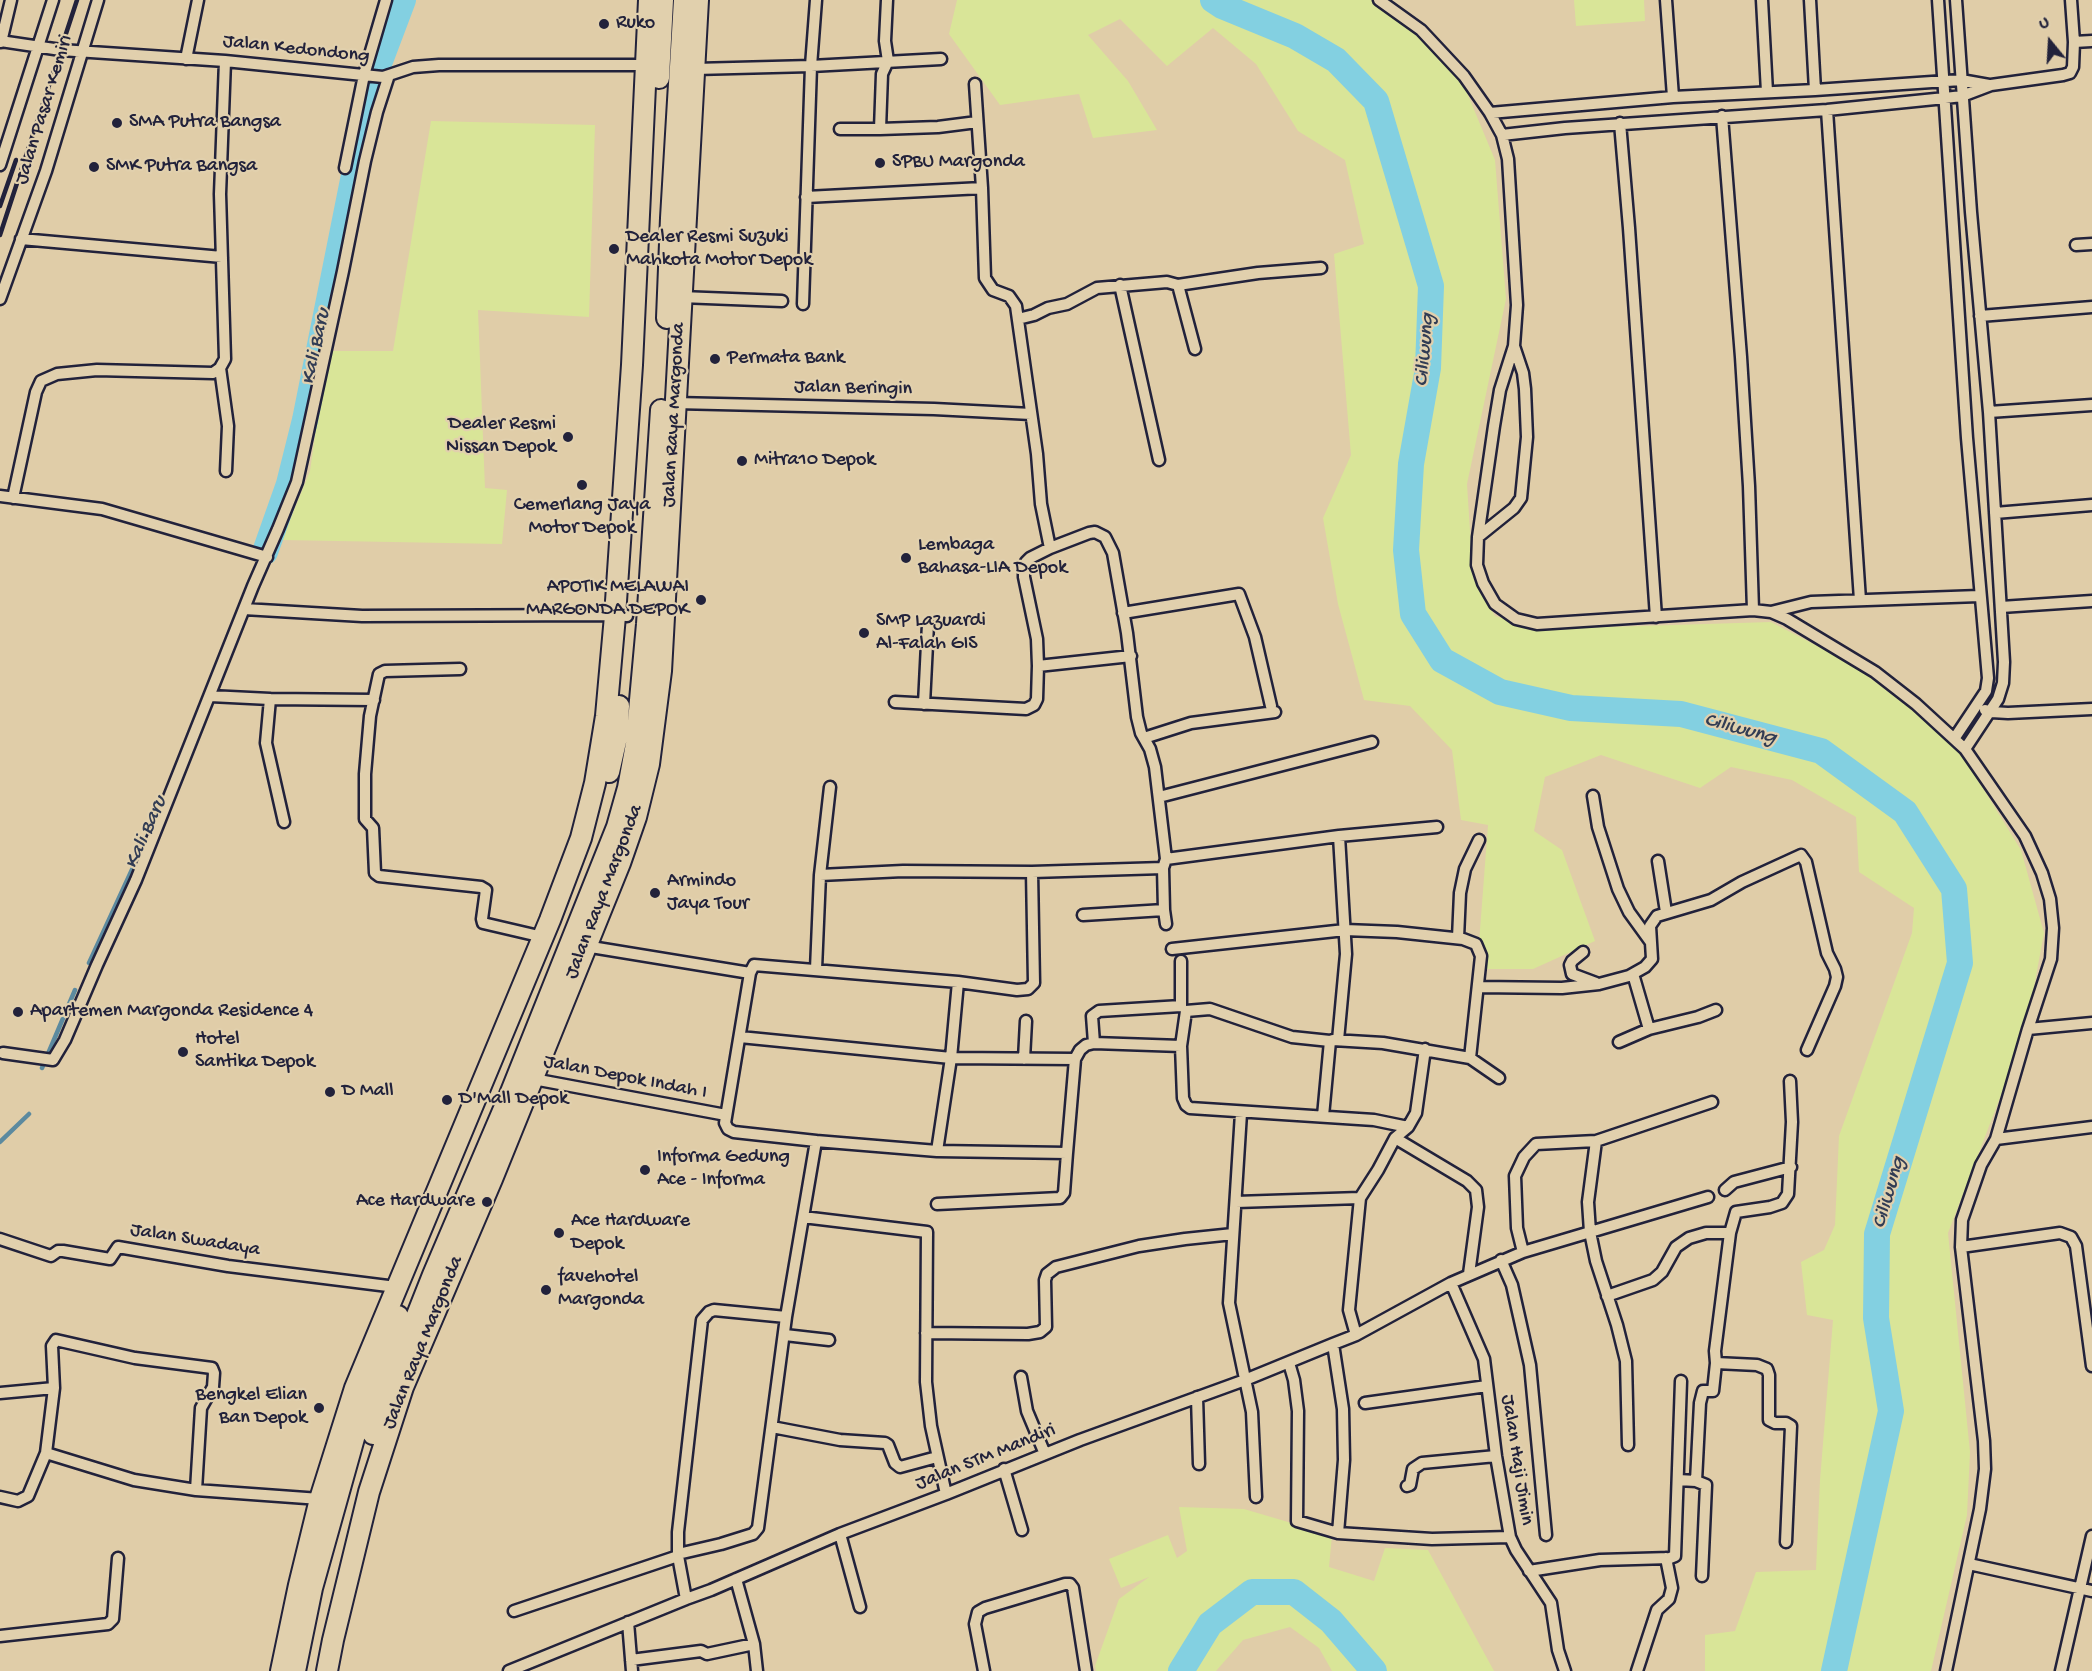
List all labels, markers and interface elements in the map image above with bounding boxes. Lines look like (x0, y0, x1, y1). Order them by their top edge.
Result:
place label: Ruko (616, 12, 655, 36)
north arrow (2020, 12, 2080, 72)
text: U (2037, 14, 2052, 35)
marker: Ruko (597, 17, 611, 31)
street label: Jalan Kedondong (221, 30, 371, 70)
street label: Jalan Pasar Kemiri (11, 32, 79, 188)
place label: SMA Putra Bangsa (129, 111, 281, 135)
marker: SMA Putra Bangsa (110, 116, 124, 130)
place label: SPBU Margonda (892, 151, 1025, 175)
place label: SMK Putra Bangsa (106, 155, 257, 179)
marker: SPBU Margonda (873, 156, 887, 170)
marker: SMK Putra Bangsa (87, 160, 101, 174)
place label: Dealer Resmi Suzuki Mahkota Motor Depok (626, 226, 812, 273)
marker: Dealer Resmi Suzuki Mahkota Motor Depok (607, 242, 621, 256)
water label: Kali Baru (297, 307, 337, 387)
water label: Ciliwung (1410, 312, 1442, 388)
street label: Jalan Raya Margonda (658, 322, 692, 508)
place label: Permata Bank (727, 347, 844, 371)
marker: Permata Bank (708, 352, 722, 366)
street label: Jalan Beringin (794, 376, 912, 402)
place label: Dealer Resmi Nissan Depok (446, 413, 556, 460)
marker: Dealer Resmi Nissan Depok (561, 430, 575, 444)
place label: Mitra10 Depok (754, 449, 875, 473)
marker: Mitra10 Depok (735, 454, 749, 468)
marker: Cemerlang Jaya Motor Depok (575, 478, 589, 492)
place label: Cemerlang Jaya Motor Depok (514, 494, 650, 541)
place label: Lembaga Bahasa-LIA Depok (918, 534, 1067, 581)
marker: Lembaga Bahasa-LIA Depok (899, 551, 913, 565)
place label: APOTIK MELAWAI MARGONDA DEPOK (526, 576, 689, 623)
marker: APOTIK MELAWAI MARGONDA DEPOK (694, 593, 708, 607)
place label: SMP Lazuardi Al-Falah GIS (876, 610, 986, 657)
marker: SMP Lazuardi Al-Falah GIS (857, 626, 871, 640)
water label: Ciliwung (1701, 708, 1779, 752)
water label: Kali Baru (120, 793, 174, 873)
street label: Jalan Raya Margonda (561, 801, 649, 983)
place label: Armindo Jaya Tour (667, 870, 749, 917)
marker: Armindo Jaya Tour (648, 886, 662, 900)
place label: Apartemen Margonda Residence 4 (30, 1000, 313, 1024)
marker: Apartemen Margonda Residence 4 (11, 1005, 25, 1019)
place label: Hotel Santika Depok (195, 1028, 315, 1075)
marker: Hotel Santika Depok (176, 1045, 190, 1059)
street label: Jalan Depok Indah I (541, 1050, 709, 1106)
place label: D Mall (342, 1080, 394, 1104)
marker: D Mall (323, 1085, 337, 1099)
place label: D'Mall Depok (459, 1088, 568, 1112)
marker: D'Mall Depok (440, 1093, 454, 1107)
place label: Informa Gedung Ace - Informa (657, 1146, 790, 1193)
water label: Ciliwung (1868, 1154, 1912, 1232)
marker: Informa Gedung Ace - Informa (638, 1163, 652, 1177)
place label: Ace Hardware (356, 1190, 475, 1214)
marker: Ace Hardware (480, 1195, 494, 1209)
place label: Ace Hardware Depok (571, 1210, 690, 1257)
street label: Jalan Swadaya (128, 1219, 262, 1263)
marker: Ace Hardware Depok (552, 1226, 566, 1240)
street label: Jalan Raya Margonda (378, 1253, 470, 1433)
place label: favehotel Margonda (558, 1266, 644, 1313)
marker: favehotel Margonda (539, 1283, 553, 1297)
place label: Bengkel Elian Ban Depok (195, 1384, 307, 1431)
street label: Jalan Haji Jimin (1494, 1393, 1538, 1527)
marker: Bengkel Elian Ban Depok (312, 1401, 326, 1415)
street label: Jalan STM Mandiri (912, 1419, 1060, 1497)

